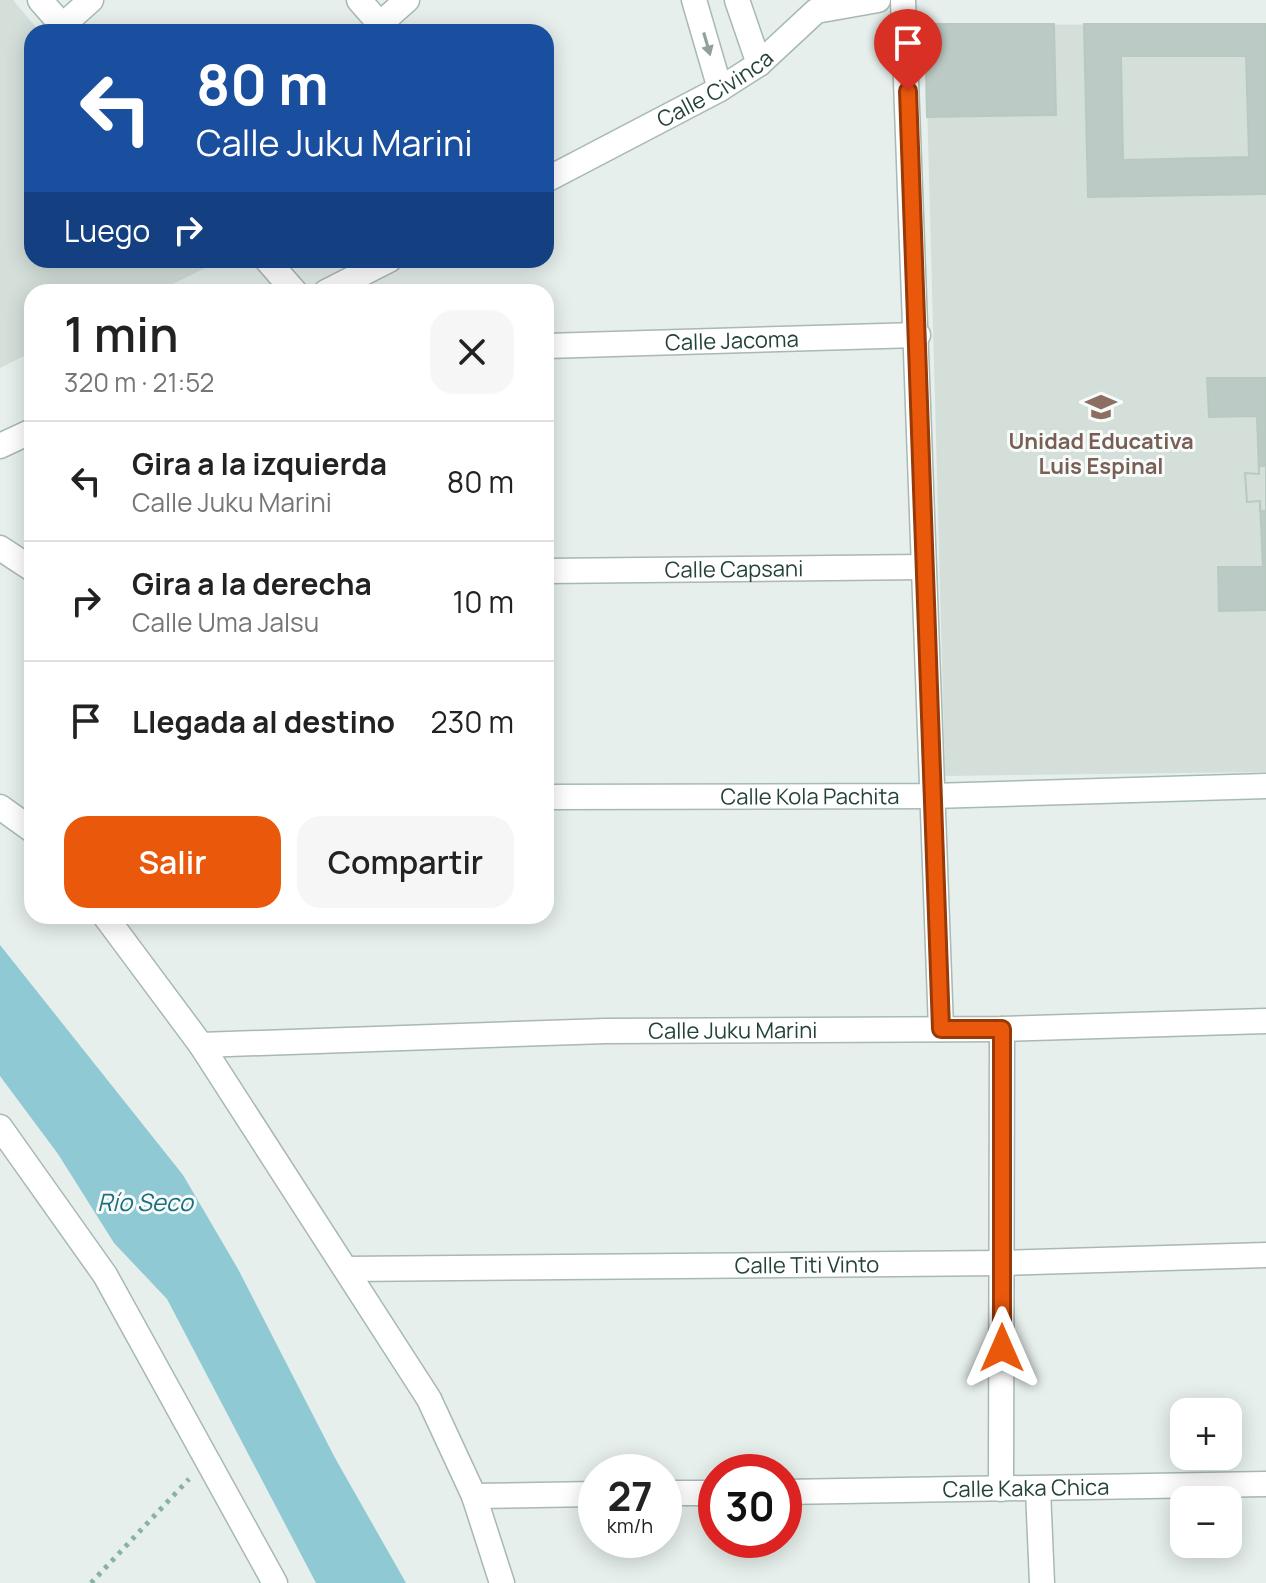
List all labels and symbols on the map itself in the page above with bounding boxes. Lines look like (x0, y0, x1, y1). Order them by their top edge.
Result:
pin (874, 9, 942, 91)
one-way arrow (701, 33, 714, 57)
street label: Calle Civinca (652, 43, 780, 134)
street label: Calle Jacoma (665, 324, 799, 357)
school or university icon: Unidad Educativa Luis Espinal (1084, 390, 1118, 424)
place label: Unidad Educativa Luis Espinal (1008, 426, 1194, 481)
street label: Calle Capsani (665, 553, 803, 585)
street label: Calle Kola Pachita (720, 781, 900, 812)
street label: Calle Juku Marini (648, 1015, 817, 1046)
water label: Río Seco (97, 1185, 195, 1218)
street label: Calle Titi Vinto (735, 1249, 879, 1280)
position arrow (960, 1306, 1044, 1390)
speed limit sign: 30 (698, 1454, 802, 1558)
street label: Calle Kaka Chica (942, 1472, 1110, 1504)

